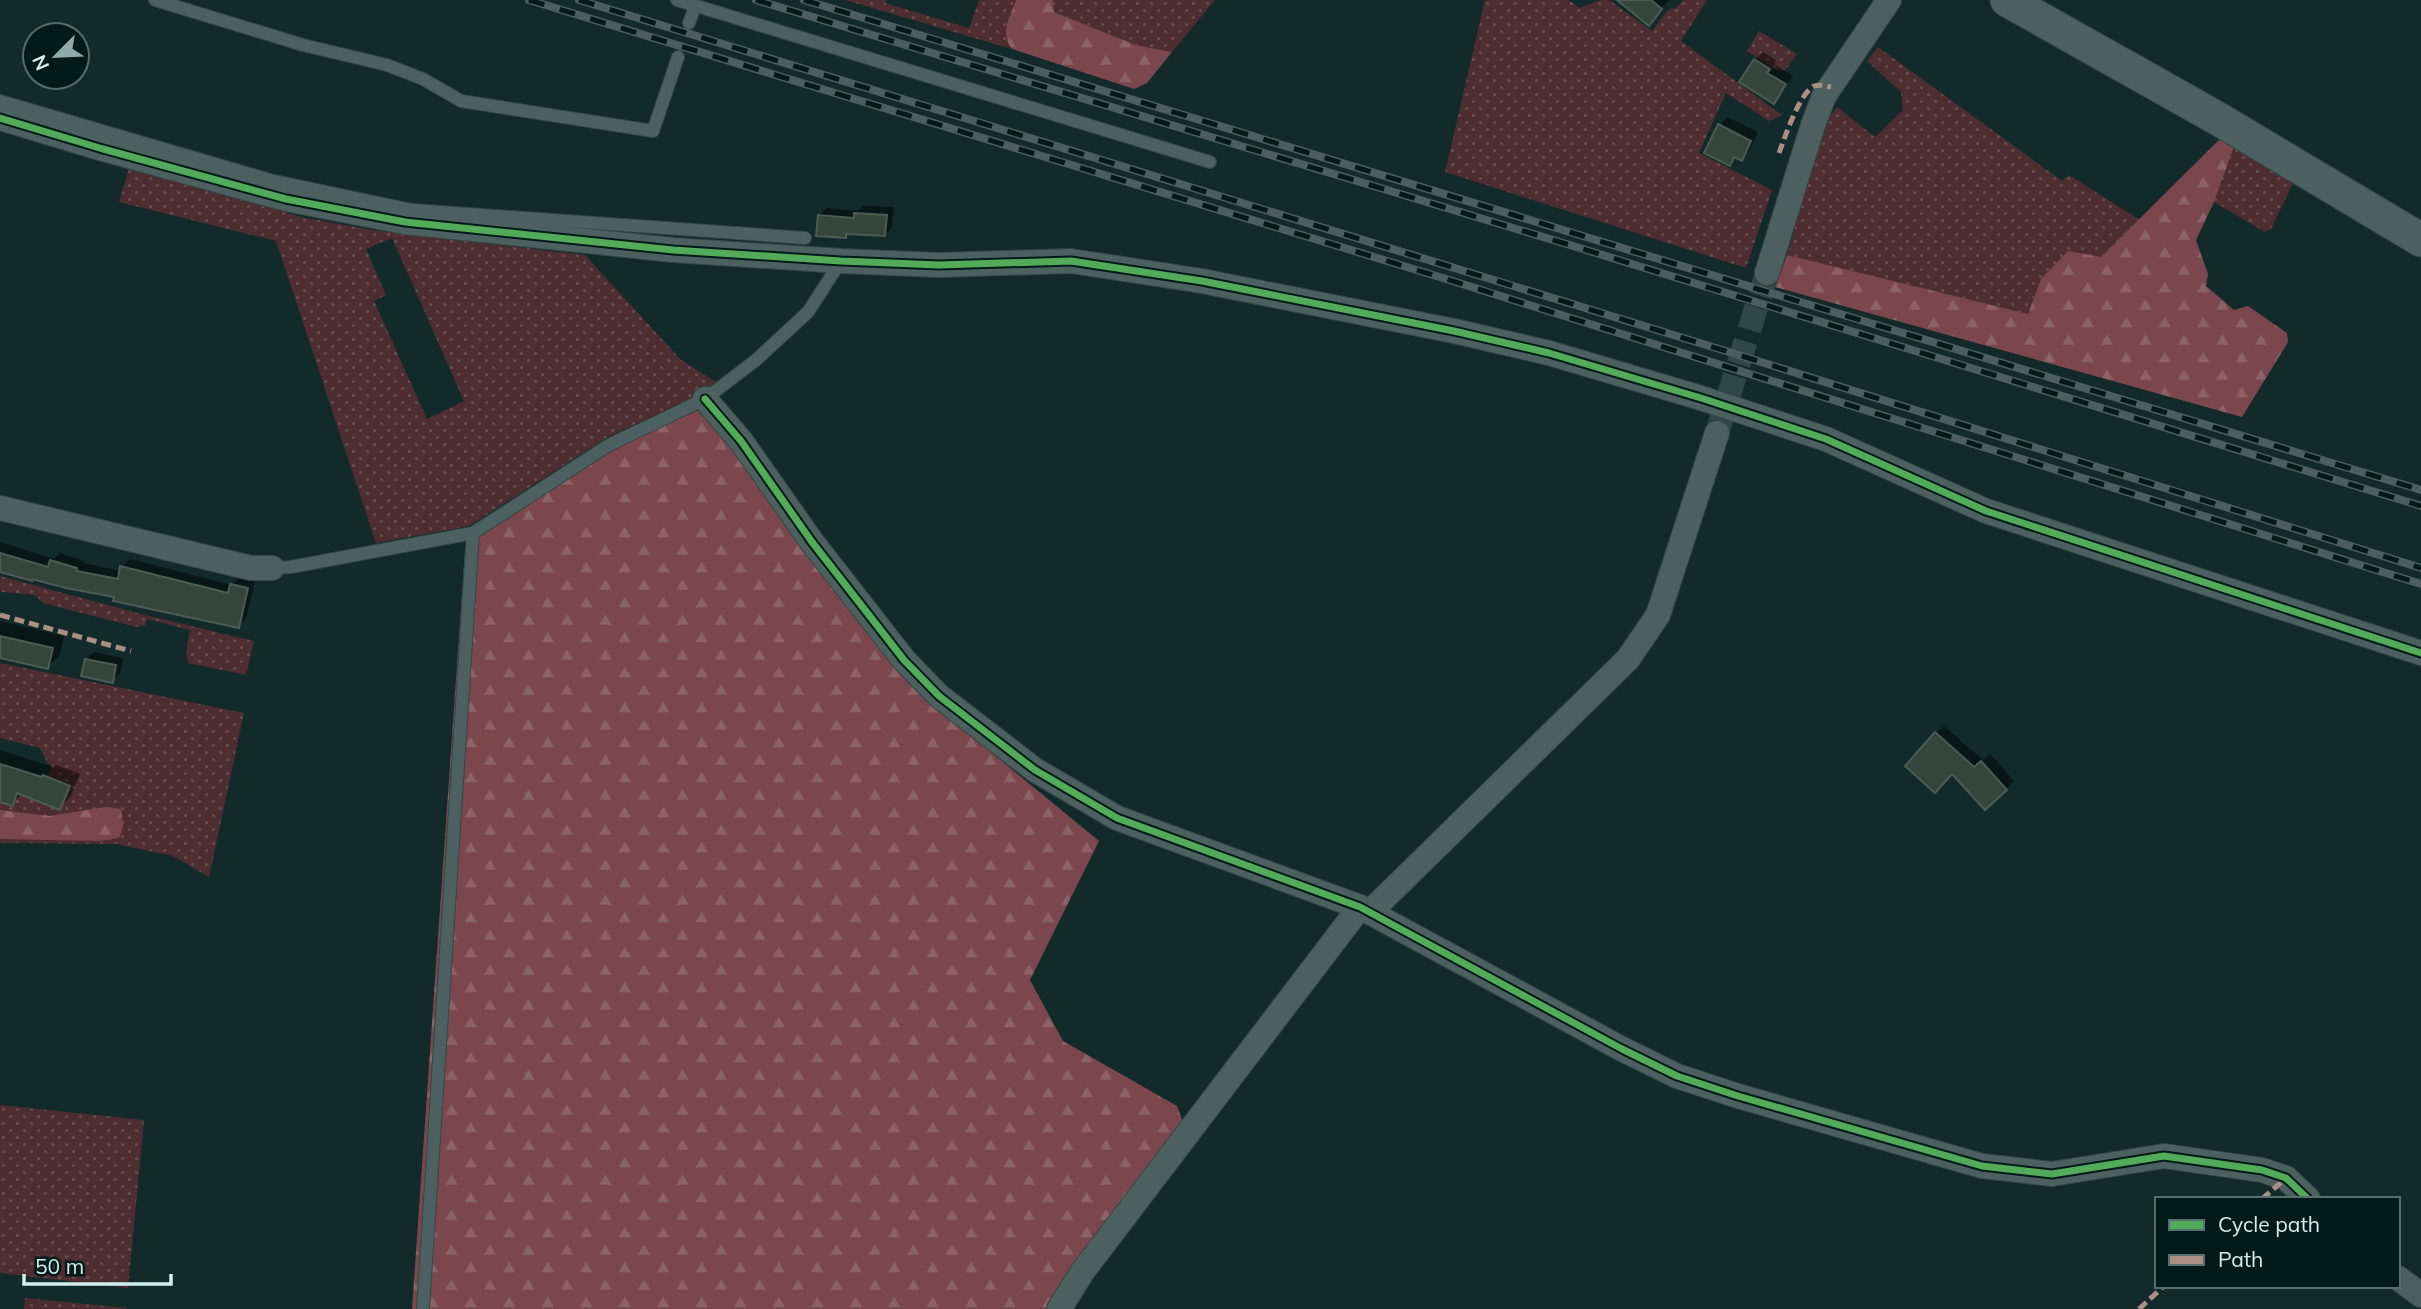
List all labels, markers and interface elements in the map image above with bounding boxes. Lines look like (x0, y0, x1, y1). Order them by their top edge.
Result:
north arrow (21, 21, 91, 91)
text: N (27, 51, 54, 74)
legend (2155, 1197, 2400, 1288)
text: Cycle path (2218, 1211, 2320, 1237)
scale bar (24, 1242, 172, 1286)
text: Path (2218, 1246, 2263, 1272)
text: 50 m (35, 1253, 84, 1279)

